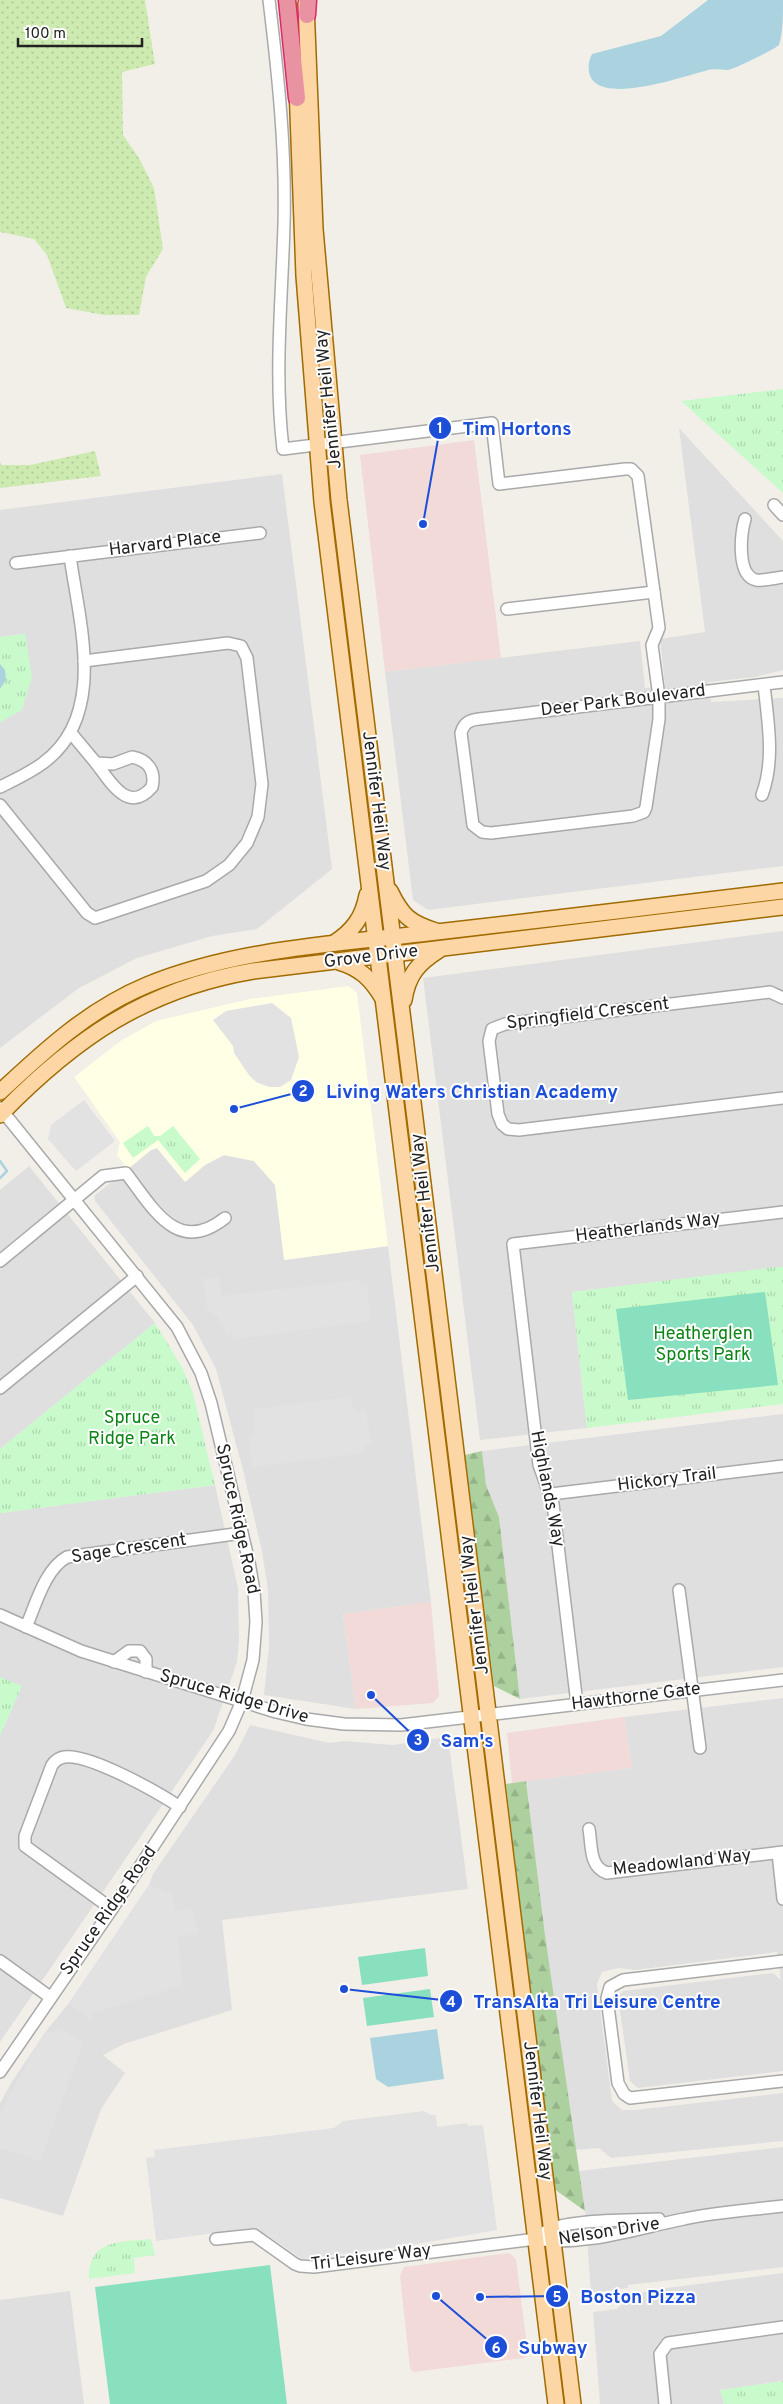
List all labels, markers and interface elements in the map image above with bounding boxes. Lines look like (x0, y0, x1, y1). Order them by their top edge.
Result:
scale bar (18, 15, 141, 47)
text: 100 m (25, 25, 66, 44)
street label: Jennifer Heil Way (310, 328, 348, 470)
callout: Tim Hortons (427, 411, 582, 445)
text: Tim Hortons (462, 418, 572, 442)
text: 1 (437, 420, 443, 439)
street label: Harvard Place (108, 526, 222, 562)
street label: Deer Park Boulevard (539, 679, 707, 723)
street label: Jennifer Heil Way (356, 730, 396, 872)
street label: Grove Drive (323, 940, 419, 974)
street label: Springfield Crescent (505, 993, 671, 1035)
callout: Living Waters Christian Academy (290, 1074, 628, 1108)
text: Living Waters Christian Academy (326, 1081, 618, 1105)
text: 2 (298, 1083, 308, 1102)
street label: Jennifer Heil Way (406, 1132, 446, 1274)
street label: Heatherlands Way (574, 1208, 722, 1248)
park label: Heatherglen Sports Park (653, 1323, 753, 1367)
park label: Spruce Ridge Park (88, 1407, 176, 1451)
street label: Highlands Way (524, 1429, 570, 1549)
street label: Spruce Ridge Road (210, 1442, 264, 1596)
street label: Hickory Trail (616, 1463, 718, 1497)
street label: Sage Crescent (70, 1529, 188, 1569)
street label: Jennifer Heil Way (455, 1534, 495, 1676)
street label: Spruce Ridge Drive (157, 1665, 311, 1729)
street label: Hawthorne Gate (570, 1678, 702, 1716)
callout: Sam's (406, 1723, 504, 1757)
text: Sam's (440, 1730, 494, 1754)
text: 3 (414, 1732, 423, 1751)
street label: Spruce Ridge Road (56, 1842, 162, 1980)
street label: Meadowland Way (612, 1844, 752, 1882)
callout: TransAlta Tri Leisure Centre (438, 1984, 731, 2018)
text: TransAlta Tri Leisure Centre (473, 1991, 721, 2015)
text: 4 (446, 1994, 456, 2013)
street label: Jennifer Heil Way (517, 2040, 557, 2182)
street label: Nelson Drive (557, 2213, 661, 2251)
street label: Tri Leisure Way (309, 2239, 433, 2277)
callout: Boston Pizza (545, 2279, 705, 2313)
text: Boston Pizza (580, 2286, 696, 2310)
text: 5 (552, 2289, 562, 2308)
callout: Subway (483, 2330, 597, 2364)
text: Subway (519, 2337, 588, 2361)
text: 6 (491, 2340, 501, 2359)

